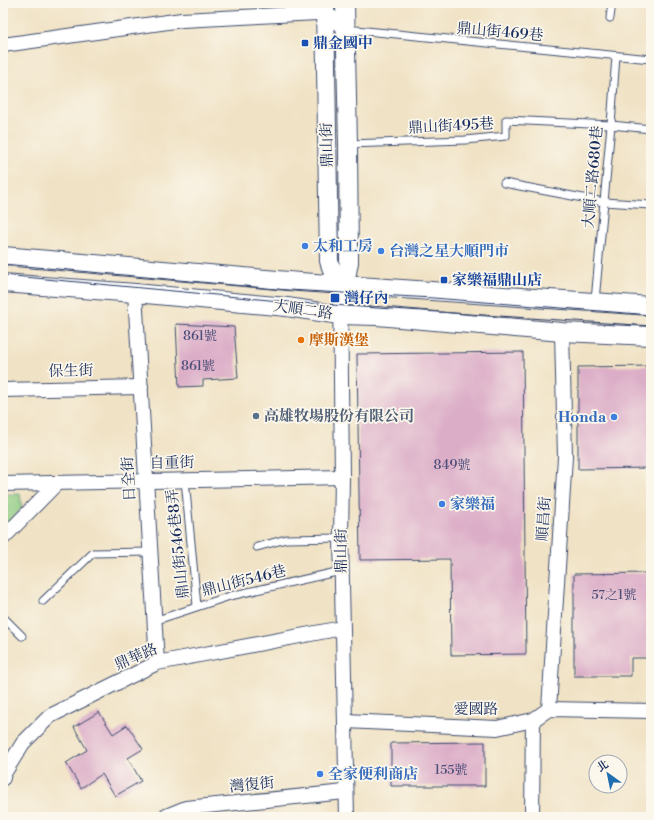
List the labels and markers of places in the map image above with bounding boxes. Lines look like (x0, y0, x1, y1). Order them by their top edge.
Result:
place label: 鼎金國中 (313, 34, 373, 53)
marker: 鼎金國中 (300, 38, 310, 48)
place label: 太和工房 (313, 237, 373, 256)
marker: 太和工房 (300, 241, 310, 251)
place label: 台灣之星大順門市 (389, 242, 509, 261)
marker: 台灣之星大順門市 (376, 246, 386, 256)
place label: 家樂福鼎山店 (452, 271, 542, 290)
marker: 家樂福鼎山店 (439, 275, 449, 285)
place label: 灣仔內 (344, 289, 389, 308)
marker: 灣仔內 (329, 292, 341, 304)
place label: 摩斯漢堡 (309, 331, 369, 350)
marker: 摩斯漢堡 (296, 335, 306, 345)
place label: 高雄牧場股份有限公司 (264, 407, 414, 426)
place label: Honda (558, 408, 607, 427)
marker: 高雄牧場股份有限公司 (251, 411, 261, 421)
marker: Honda (609, 412, 619, 422)
place label: 家樂福 (450, 495, 495, 514)
marker: 家樂福 (437, 499, 447, 509)
place label: 全家便利商店 (328, 765, 418, 784)
marker: 全家便利商店 (315, 769, 325, 779)

